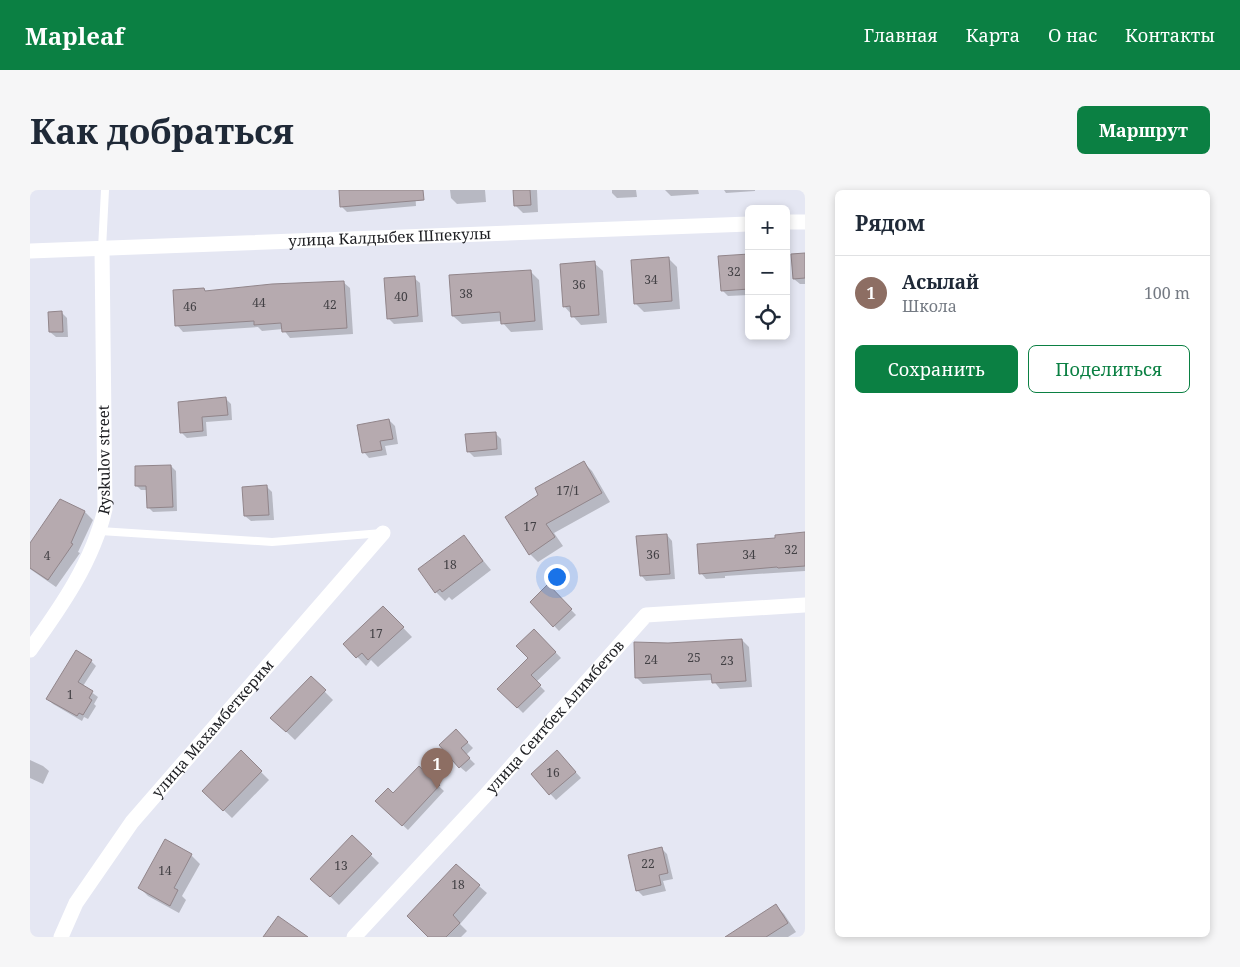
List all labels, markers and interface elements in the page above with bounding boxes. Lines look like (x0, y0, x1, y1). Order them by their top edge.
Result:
text: Mapleaf (25, 19, 124, 52)
text: Главная (864, 23, 938, 47)
text: Карта (966, 23, 1020, 47)
text: О нас (1048, 23, 1097, 47)
text: Контакты (1125, 23, 1215, 47)
button: Маршрут (1077, 106, 1210, 154)
text: Как добраться (30, 107, 294, 154)
map controls (745, 205, 790, 340)
button: + (745, 205, 790, 250)
text: Рядом (855, 209, 925, 237)
street label: улица Калдыбек Шпекулы (288, 223, 491, 250)
button: − (745, 250, 790, 295)
house number: 32 (727, 263, 741, 280)
text: Асылай (902, 269, 979, 295)
house number: 34 (644, 271, 658, 288)
house number: 36 (572, 276, 586, 293)
text: 1 (866, 282, 876, 304)
text: 100 m (1144, 282, 1190, 304)
house number: 38 (459, 285, 473, 302)
house number: 40 (394, 288, 408, 305)
house number: 44 (252, 294, 266, 311)
button: locate (745, 295, 790, 340)
text: Школа (902, 295, 957, 317)
house number: 42 (323, 296, 337, 313)
house number: 46 (183, 298, 197, 315)
button: Сохранить (855, 345, 1018, 393)
button: Поделиться (1028, 345, 1190, 393)
street label: Ryskulov street (93, 405, 115, 516)
house number: 17/1 (556, 482, 580, 499)
house number: 17 (523, 518, 537, 535)
house number: 32 (784, 541, 798, 558)
house number: 36 (646, 546, 660, 563)
house number: 34 (742, 546, 756, 563)
house number: 4 (44, 547, 51, 564)
house number: 18 (443, 556, 457, 573)
your location (544, 564, 570, 590)
house number: 17 (369, 625, 383, 642)
street label: улица Сеитбек Алимбетов (481, 635, 628, 798)
house number: 25 (687, 649, 701, 666)
house number: 24 (644, 651, 658, 668)
house number: 23 (720, 652, 734, 669)
street label: улица Махамбеткерим (147, 655, 278, 801)
house number: 1 (67, 686, 73, 703)
pin: 1 (421, 748, 453, 789)
house number: 16 (546, 764, 560, 781)
house number: 22 (641, 855, 655, 872)
house number: 13 (334, 857, 348, 874)
house number: 14 (158, 862, 172, 879)
house number: 18 (451, 876, 465, 893)

